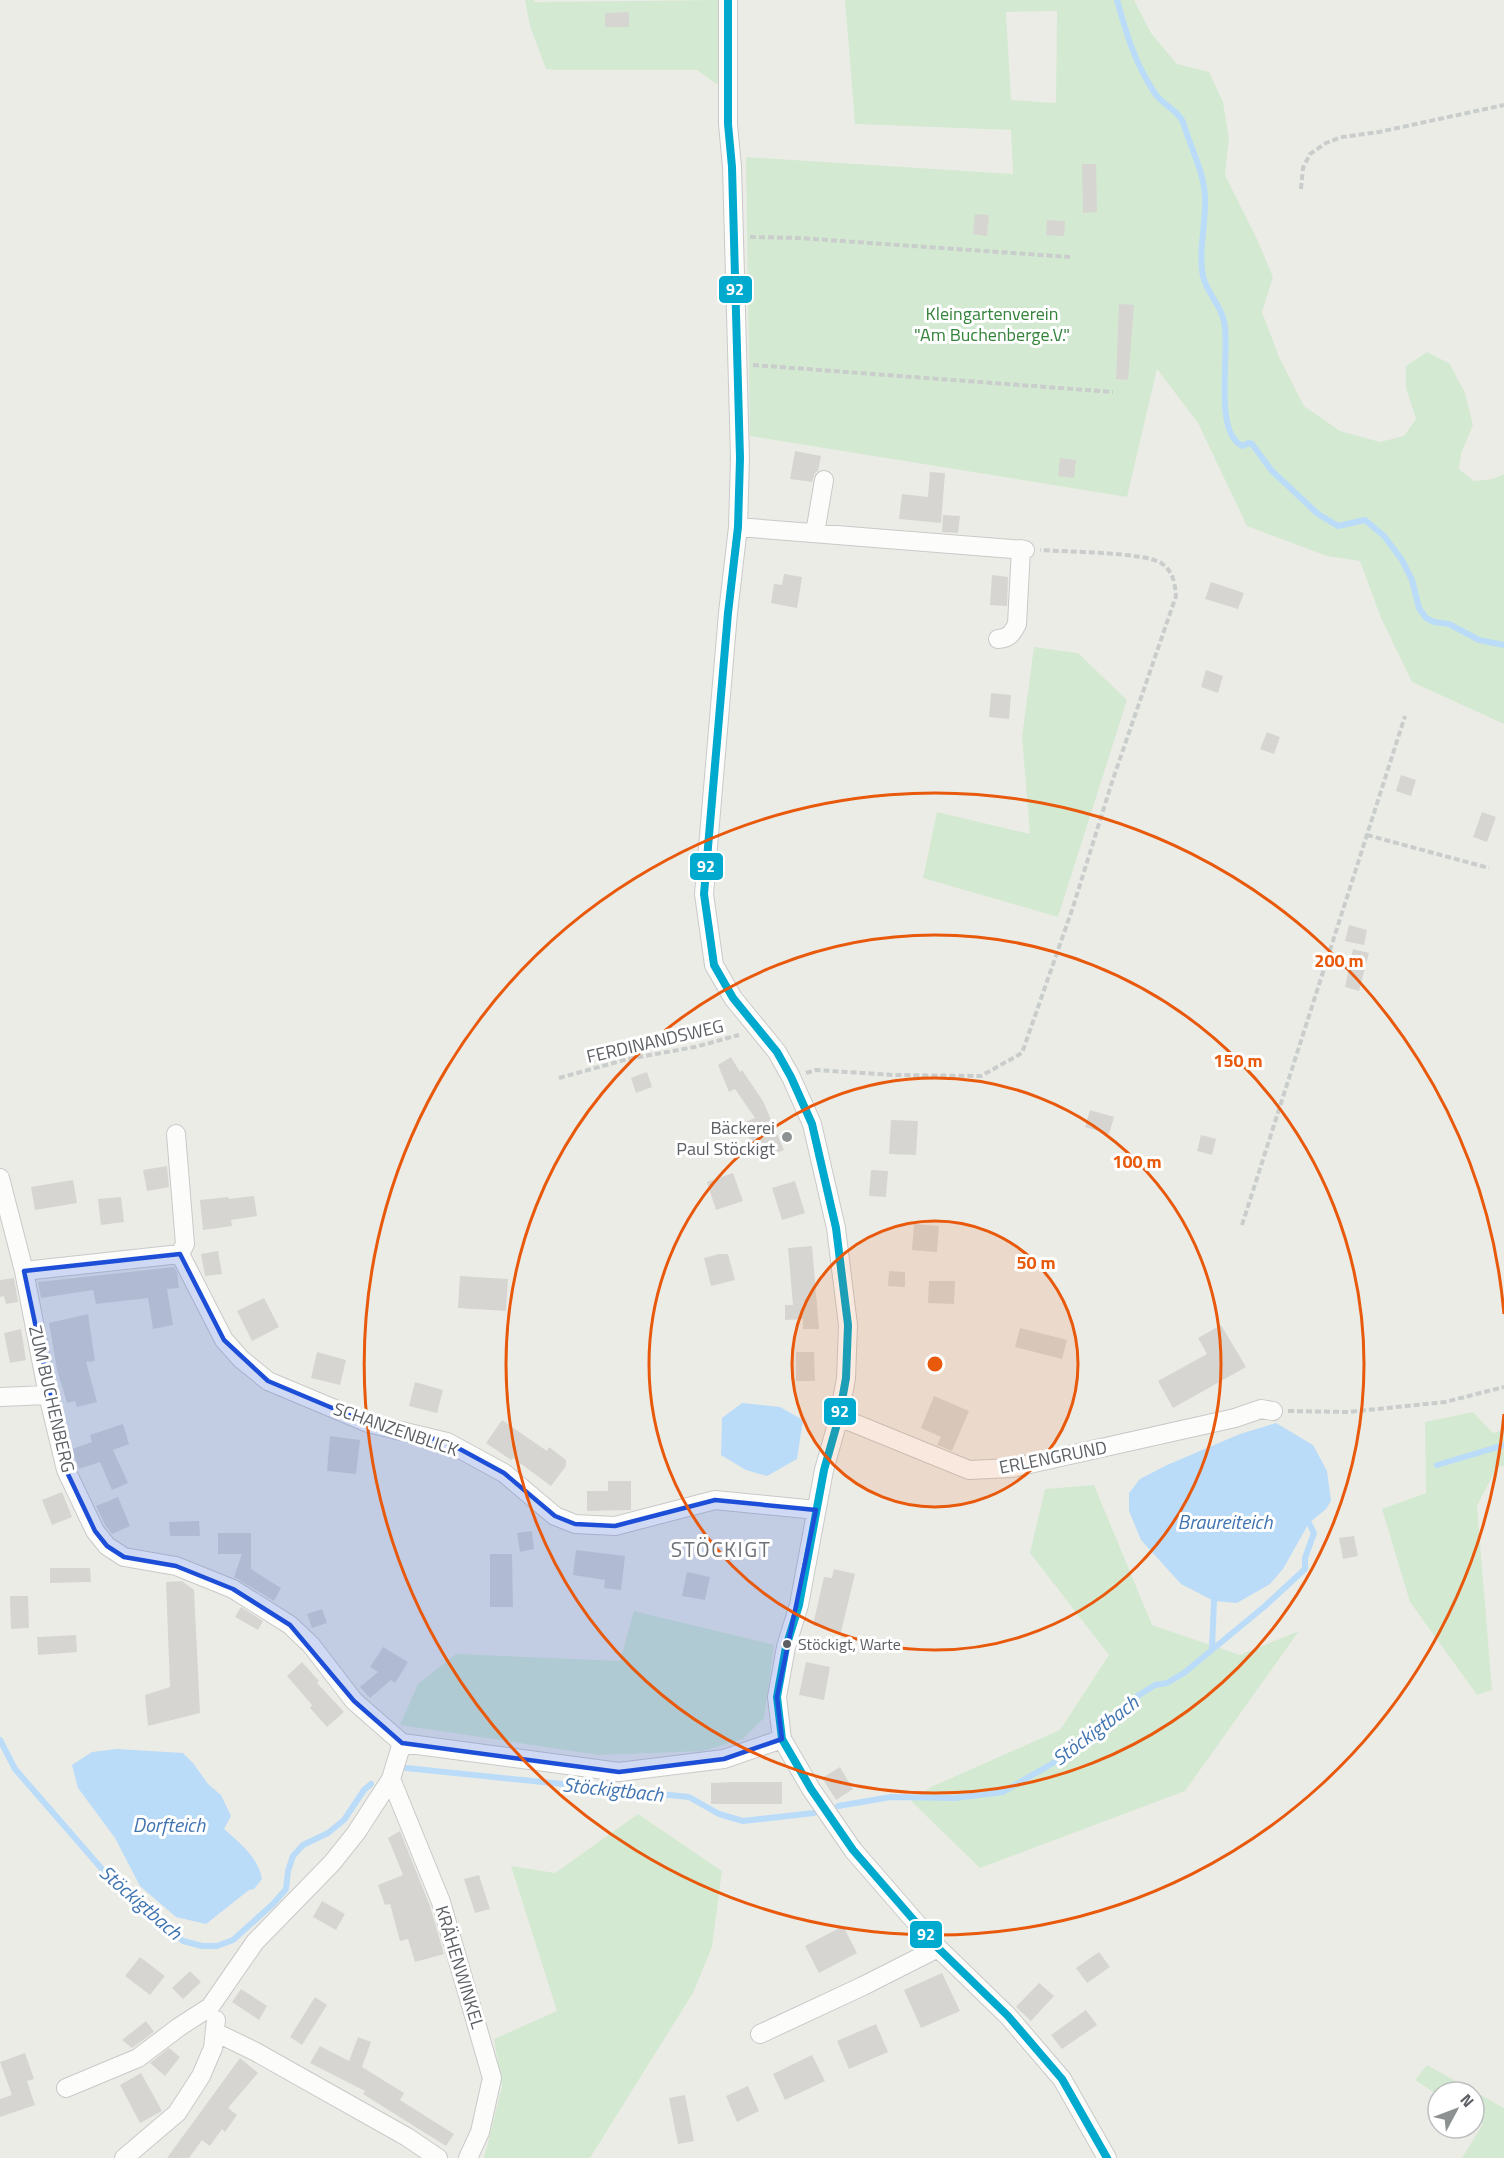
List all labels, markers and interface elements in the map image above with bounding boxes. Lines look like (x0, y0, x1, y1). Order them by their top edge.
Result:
line badge: 92 (718, 275, 753, 304)
text: 92 (726, 277, 744, 301)
park label: Kleingartenverein "Am Buchenberge.V." (914, 300, 1070, 348)
line badge: 92 (689, 852, 724, 881)
text: 92 (697, 854, 715, 878)
text: 200 m (1314, 947, 1364, 974)
street label: FERDINANDSWEG (584, 1012, 726, 1070)
text: 150 m (1213, 1047, 1263, 1074)
place label: Bäckerei Paul Stöckigt (676, 1114, 776, 1162)
marker: Bäckerei Paul Stöckigt (780, 1130, 794, 1144)
text: 100 m (1112, 1148, 1162, 1175)
text: 50 m (1016, 1249, 1056, 1276)
street label: ZUM BUCHENBERG (22, 1323, 82, 1475)
centre of rings (925, 1354, 945, 1374)
street label: SCHANZENBLICK (330, 1395, 462, 1463)
line badge: 92 (823, 1397, 857, 1426)
text: 92 (831, 1399, 849, 1423)
street label: ERLENGRUND (997, 1433, 1109, 1481)
water label: Braureiteich (1178, 1506, 1273, 1537)
district label: STÖCKIGT (671, 1533, 771, 1565)
place label: Stöckigt, Warte (798, 1632, 901, 1656)
marker: Stöckigt, Warte (781, 1638, 793, 1650)
water label: Stöckigtbach (1045, 1687, 1145, 1773)
water label: Stöckigtbach (561, 1768, 666, 1810)
water label: Dorfteich (133, 1809, 206, 1840)
water label: Stöckigtbach (93, 1857, 190, 1948)
street label: KRÄHENWINKEL (428, 1902, 492, 2032)
line badge: 92 (909, 1920, 943, 1949)
text: 92 (917, 1922, 935, 1946)
north arrow (1426, 2080, 1486, 2140)
text: N (1455, 2088, 1480, 2112)

